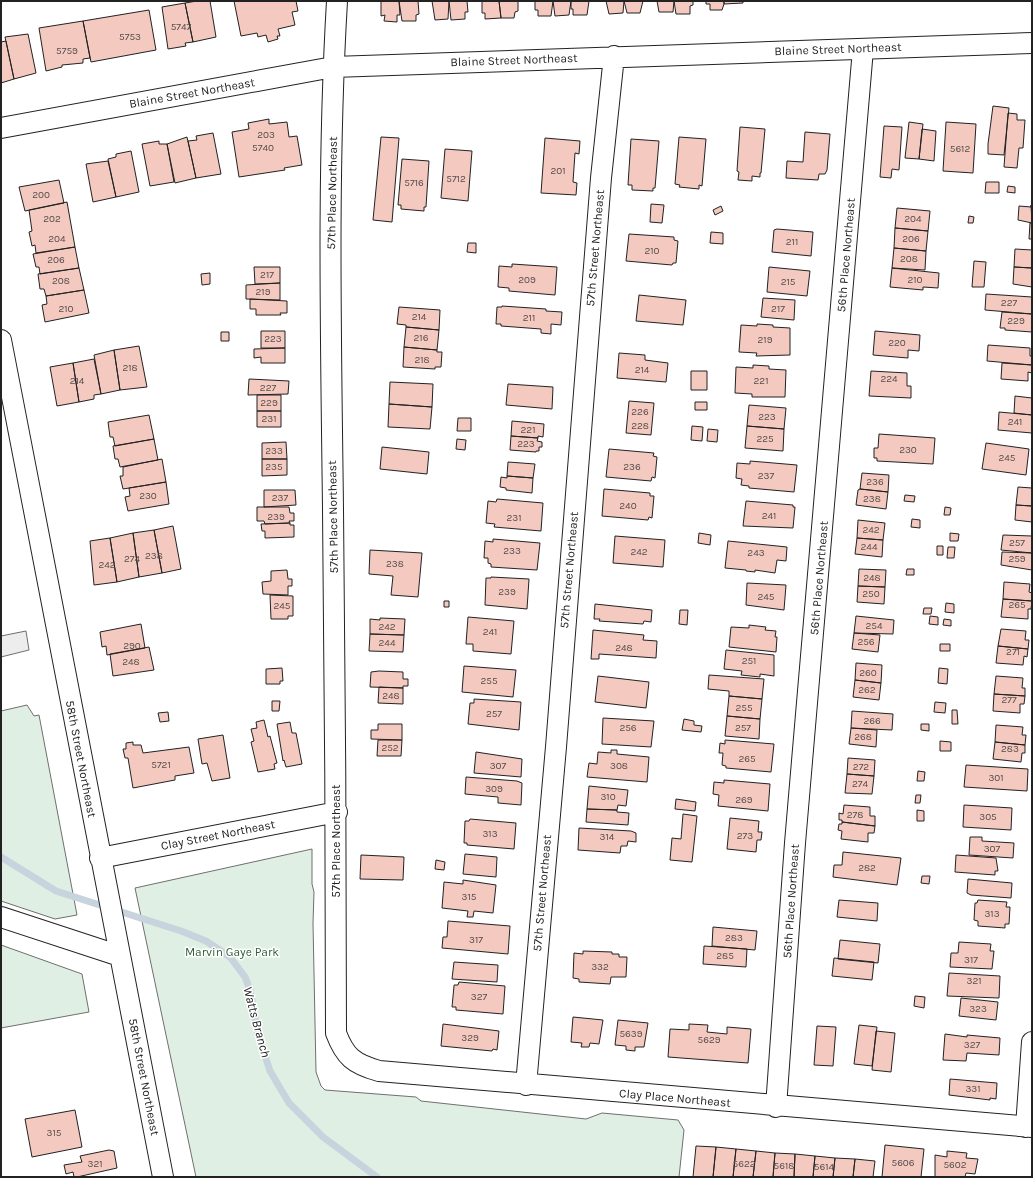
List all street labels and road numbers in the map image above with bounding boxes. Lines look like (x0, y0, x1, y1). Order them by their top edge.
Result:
street label: Blaine Street Northeast (774, 40, 902, 58)
street label: Blaine Street Northeast (450, 51, 578, 69)
street label: Blaine Street Northeast (128, 75, 256, 111)
street label: 57th Place Northeast (324, 136, 340, 250)
street label: 57th Street Northeast (583, 189, 607, 307)
street label: 56th Place Northeast (834, 197, 858, 313)
street label: 57th Place Northeast (325, 460, 341, 574)
street label: 57th Street Northeast (557, 511, 581, 629)
street label: 56th Place Northeast (807, 520, 831, 636)
street label: 58th Street Northeast (63, 699, 99, 819)
street label: 57th Place Northeast (329, 784, 343, 898)
street label: Clay Street Northeast (160, 817, 277, 853)
street label: 57th Street Northeast (530, 834, 554, 952)
street label: 56th Place Northeast (780, 843, 802, 959)
street label: 58th Street Northeast (126, 1017, 162, 1137)
street label: Clay Place Northeast (619, 1086, 732, 1110)

